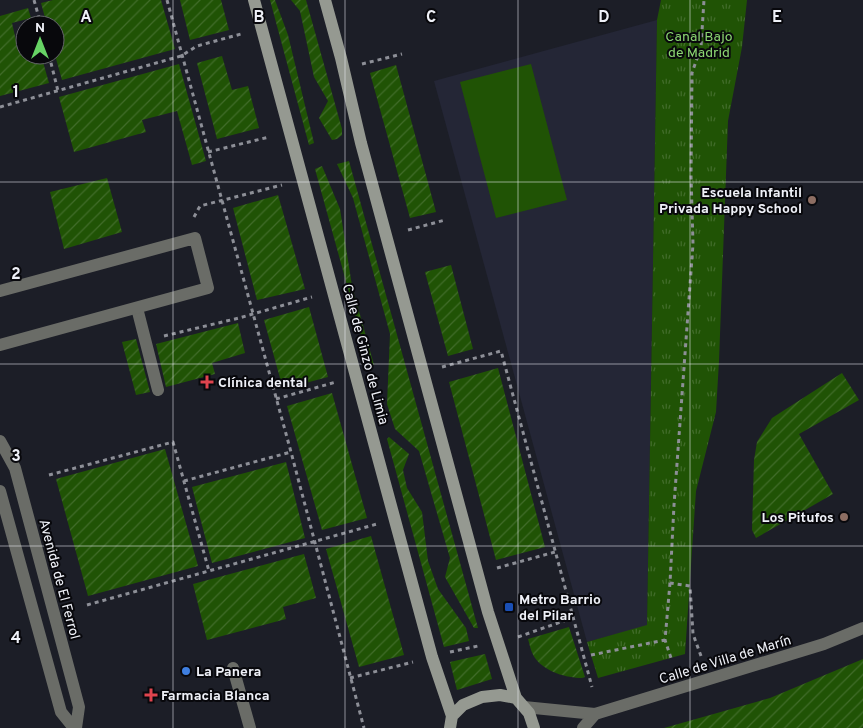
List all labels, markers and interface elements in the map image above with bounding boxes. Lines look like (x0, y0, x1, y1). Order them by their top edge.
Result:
text: A (80, 8, 92, 28)
text: B (253, 8, 265, 28)
text: C (426, 8, 436, 28)
text: D (598, 8, 610, 28)
text: E (772, 8, 782, 28)
north arrow (15, 15, 65, 65)
text: N (35, 20, 45, 37)
park label: Canal Bajo de Madrid (665, 29, 733, 62)
text: 1 (13, 83, 19, 103)
place label: Escuela Infantil Privada Happy School (659, 185, 802, 218)
marker: Escuela Infantil Privada Happy School (806, 194, 818, 206)
text: 2 (11, 265, 21, 285)
street label: Calle de Ginzo de Limia (338, 282, 392, 427)
marker: Clínica dental (200, 375, 214, 389)
place label: Clínica dental (218, 375, 307, 392)
text: 3 (11, 447, 21, 467)
place label: Los Pitufos (762, 510, 834, 527)
marker: Los Pitufos (838, 511, 850, 523)
street label: Avenida de El Ferrol (34, 517, 83, 641)
place label: Metro Barrio del Pilar (519, 592, 601, 625)
marker: Metro Barrio del Pilar (503, 601, 515, 613)
text: 4 (11, 629, 21, 649)
street label: Calle de Villa de Marín (657, 632, 794, 689)
place label: La Panera (196, 664, 261, 681)
marker: La Panera (180, 665, 192, 677)
place label: Farmacia Blanca (161, 688, 270, 705)
marker: Farmacia Blanca (145, 689, 157, 701)

